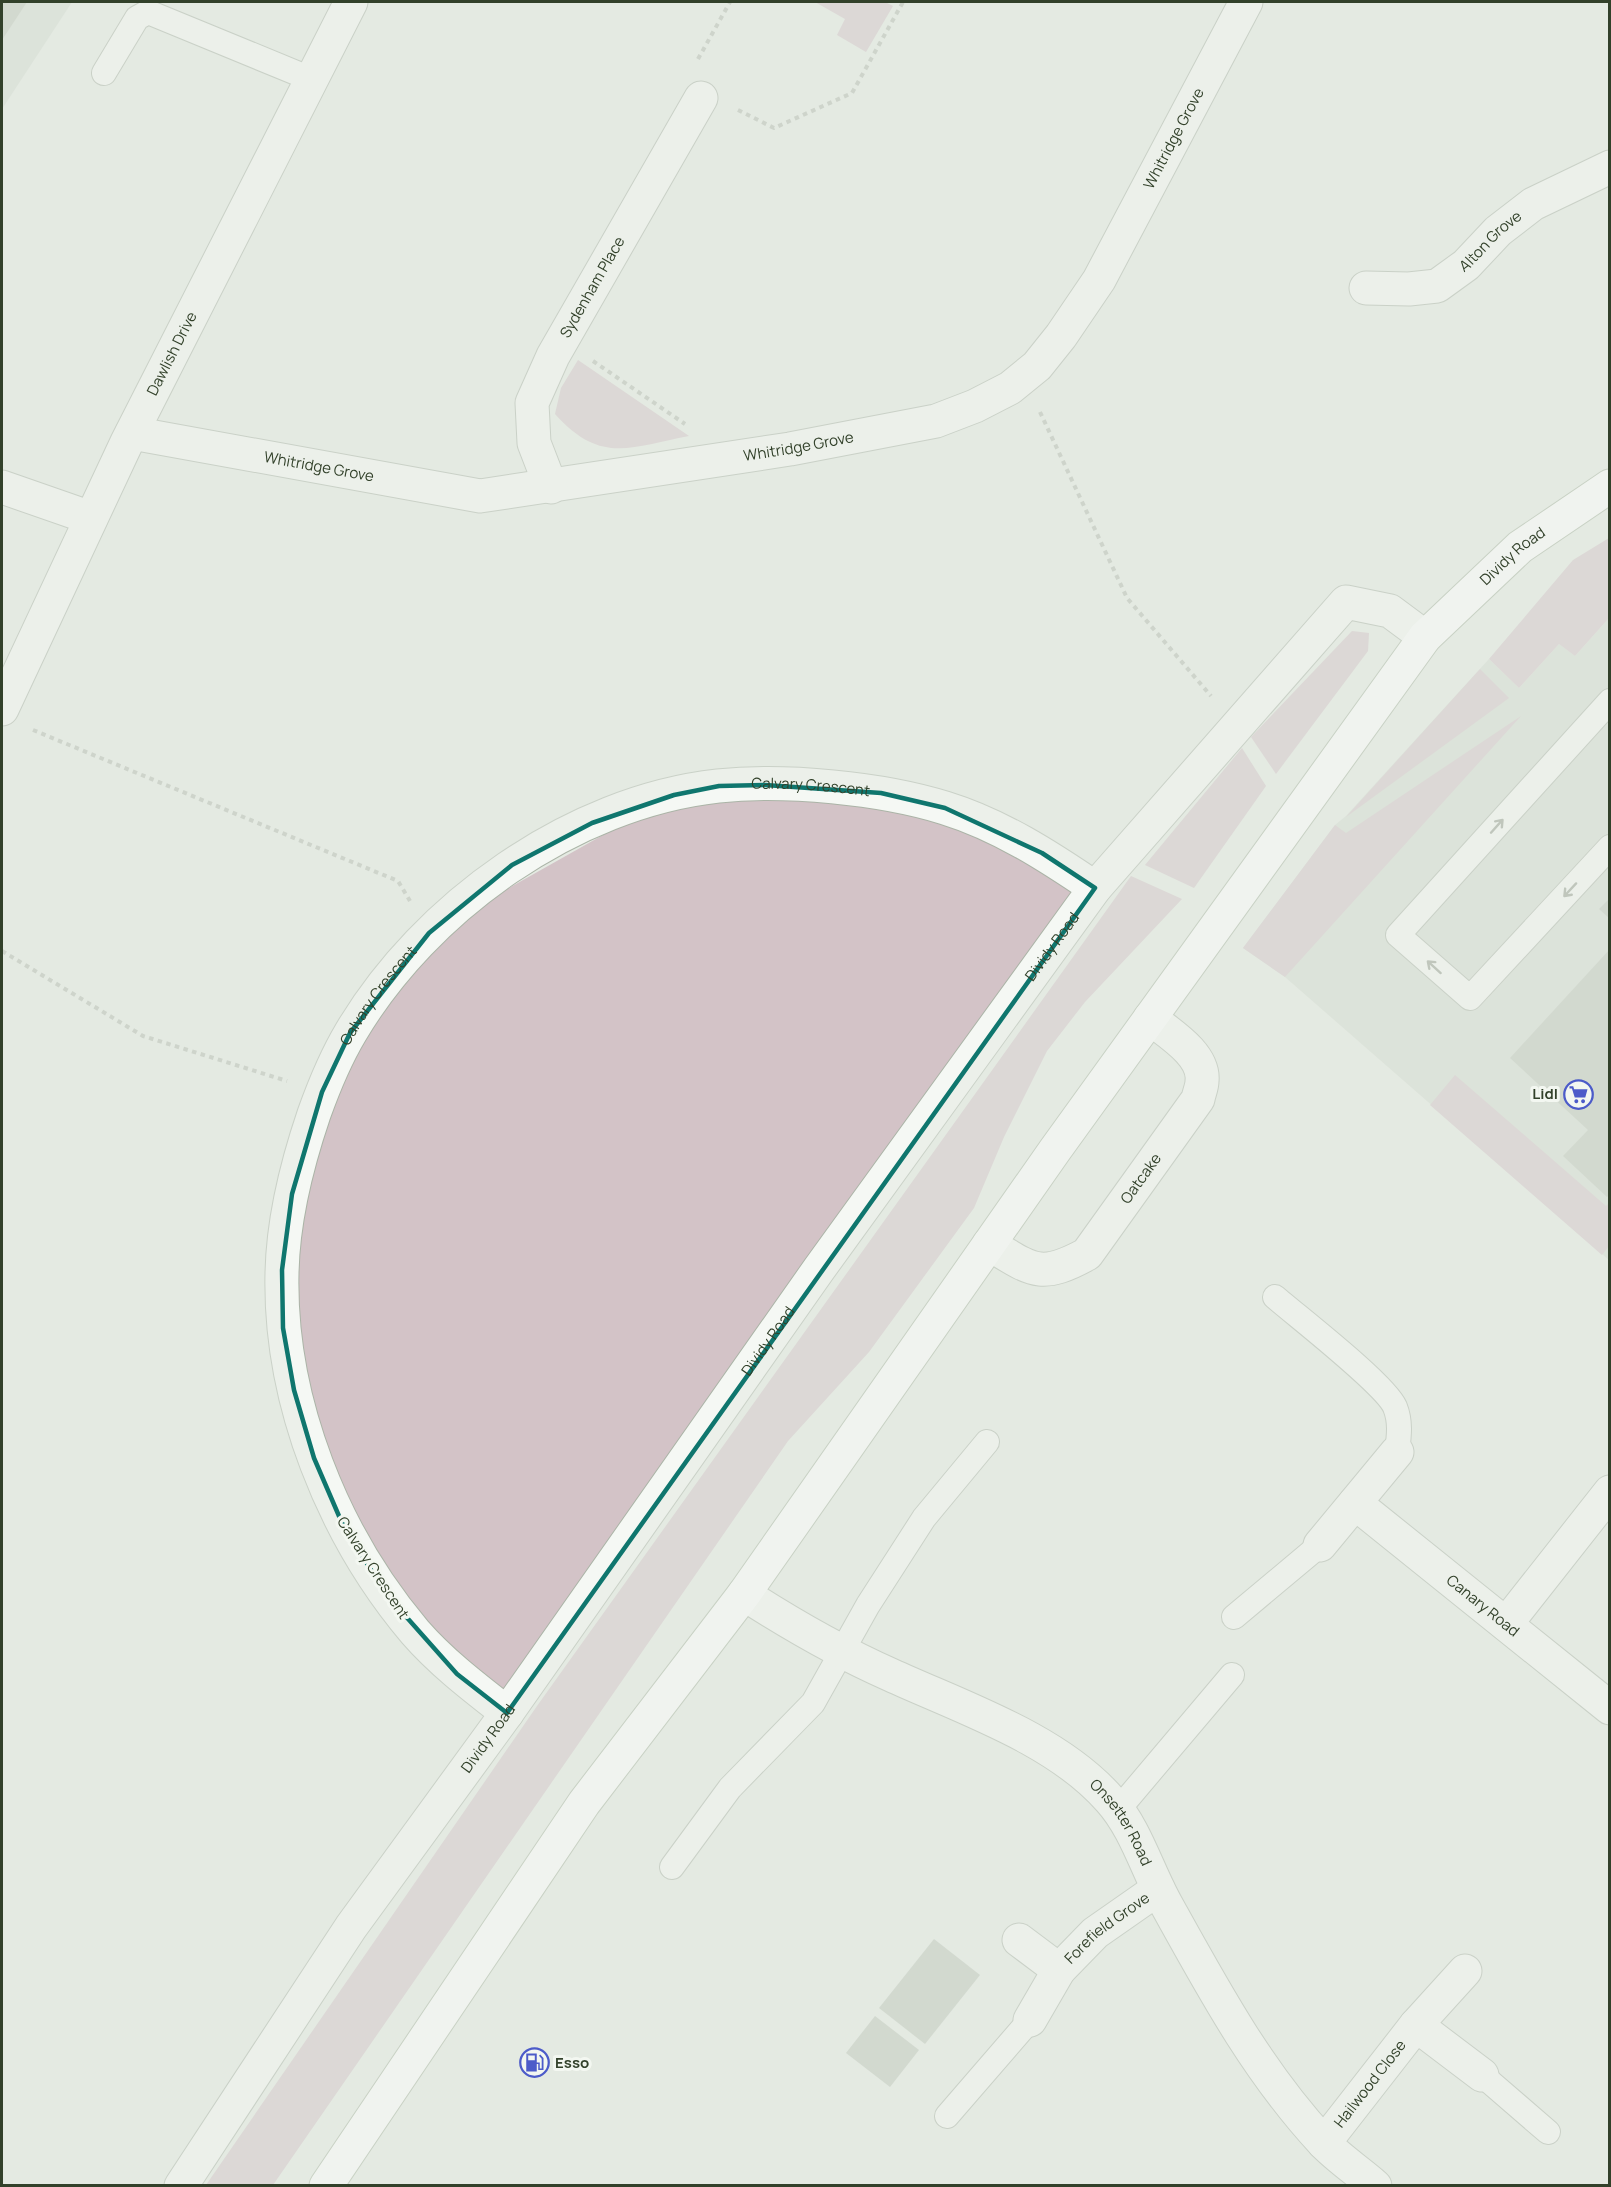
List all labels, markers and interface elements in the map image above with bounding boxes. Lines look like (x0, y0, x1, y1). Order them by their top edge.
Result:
street label: Whitridge Grove (1138, 84, 1209, 192)
street label: Alton Grove (1455, 205, 1526, 277)
street label: Sydenham Place (555, 232, 630, 342)
street label: Dawlish Drive (141, 308, 202, 399)
street label: Whitridge Grove (742, 426, 856, 466)
street label: Whitridge Grove (262, 446, 376, 487)
street label: Dividy Road (1475, 522, 1549, 590)
street label: Calvary Crescent (751, 773, 871, 801)
one-way arrow (1490, 819, 1504, 834)
one-way arrow (1563, 882, 1577, 897)
street label: Dividy Road (1020, 908, 1084, 985)
street label: Calvary Crescent (335, 941, 421, 1049)
one-way arrow (1427, 960, 1442, 974)
supermarket icon: Lidl (1563, 1078, 1595, 1110)
place label: Lidl (1532, 1083, 1558, 1104)
street label: Oatcake (1115, 1149, 1166, 1208)
street label: Dividy Road (736, 1302, 799, 1380)
street label: Calvary Crescent (332, 1512, 414, 1623)
street label: Canary Road (1442, 1570, 1524, 1641)
street label: Dividy Road (456, 1700, 520, 1777)
street label: Onsetter Road (1085, 1774, 1157, 1869)
street label: Forefield Grove (1060, 1887, 1154, 1968)
street label: Hailwood Close (1329, 2035, 1411, 2132)
fuel station icon: Esso (518, 2047, 550, 2079)
place label: Esso (555, 2052, 589, 2073)

